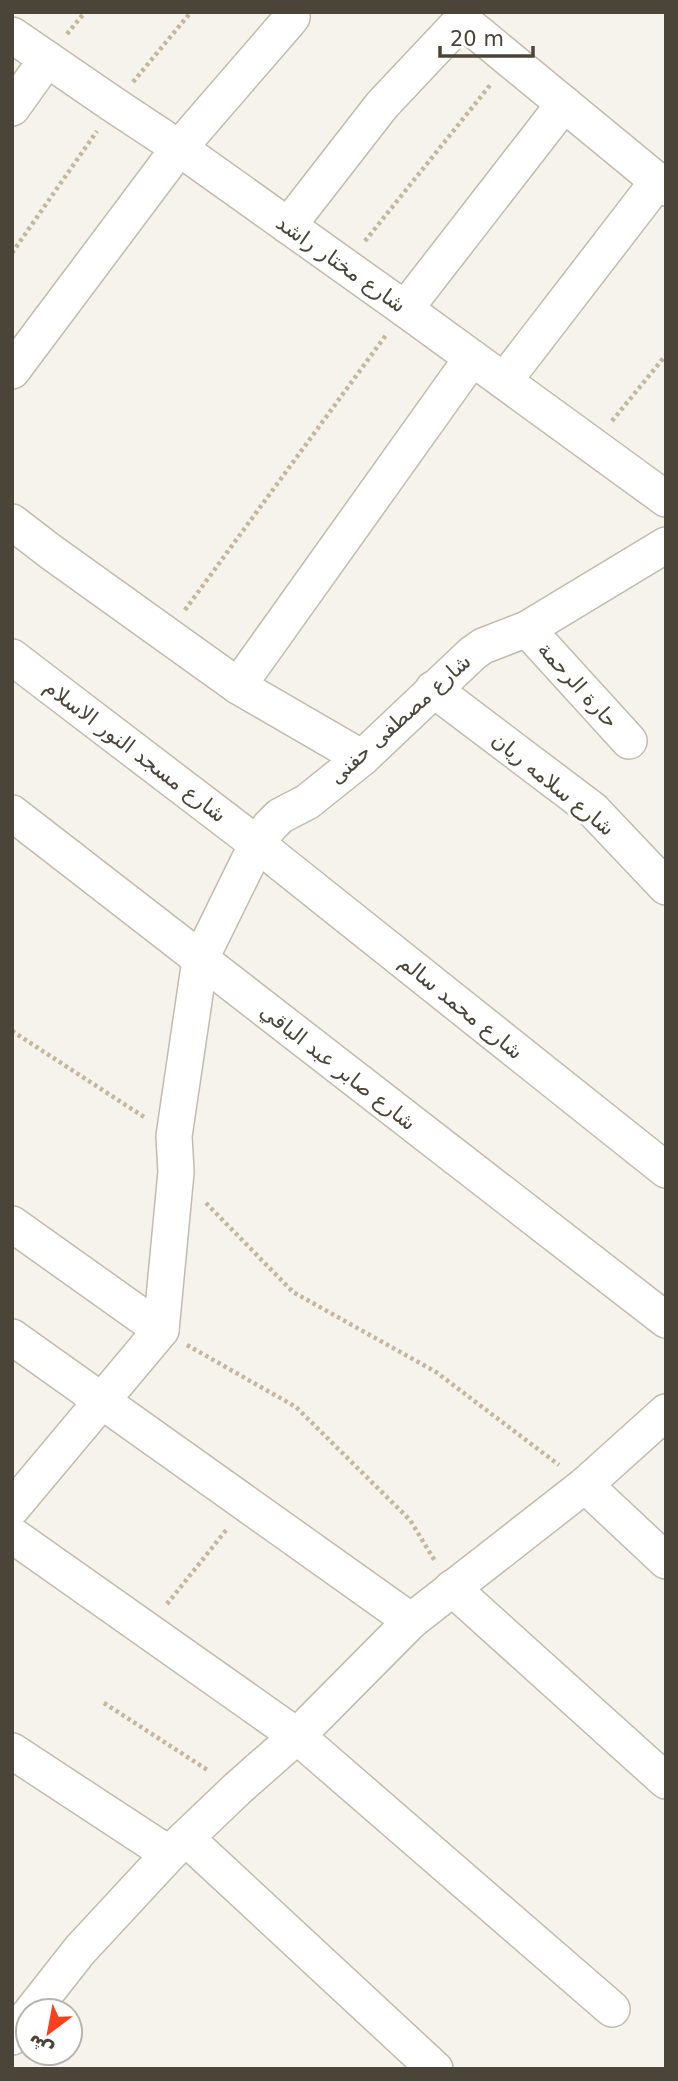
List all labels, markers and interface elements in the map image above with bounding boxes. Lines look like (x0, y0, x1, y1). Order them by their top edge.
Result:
scale bar (440, 14, 533, 58)
text: 20 m (450, 27, 504, 51)
street label: شارع مختار راشد (272, 210, 410, 318)
street label: حارة الرحمة (533, 637, 623, 733)
street label: شارع مصطفى حفنى (324, 649, 476, 789)
street label: شارع مسجد النور الاسلام (39, 675, 231, 827)
street label: شارع سلامه ريان (487, 727, 619, 841)
street label: شارع محمد سالم (394, 950, 528, 1065)
street label: شارع صابر عبد الباقي (255, 999, 421, 1135)
north arrow (14, 1997, 84, 2067)
text: ش (23, 2029, 57, 2063)

